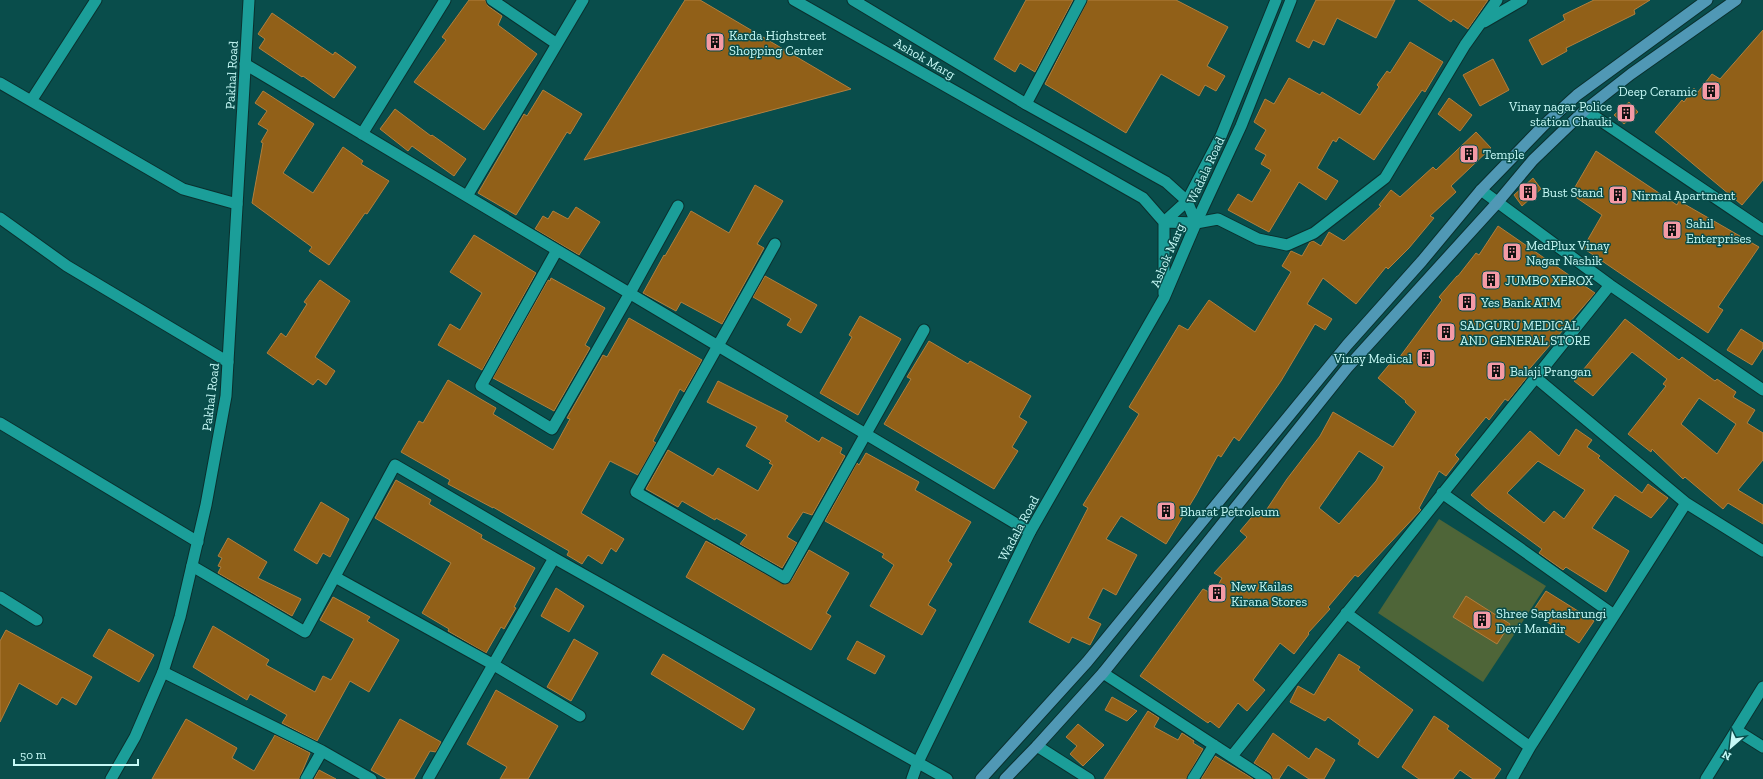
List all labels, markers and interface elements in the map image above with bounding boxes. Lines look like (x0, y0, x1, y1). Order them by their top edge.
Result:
place label: Karda Highstreet Shopping Center (729, 28, 827, 58)
building icon: Karda Highstreet Shopping Center (704, 31, 726, 53)
street label: Ashok Marg (892, 35, 958, 82)
street label: Pakhal Road (222, 41, 241, 110)
building icon: Deep Ceramic (1700, 80, 1722, 102)
place label: Deep Ceramic (1618, 84, 1697, 99)
place label: Vinay nagar Police station Chauki (1508, 99, 1612, 129)
building icon: Vinay nagar Police station Chauki (1615, 102, 1637, 124)
street label: Wadala Road (1183, 134, 1227, 206)
building icon: Temple (1458, 143, 1480, 165)
place label: Temple (1483, 147, 1524, 162)
building icon: Bust Stand (1517, 181, 1539, 203)
building icon: Nirmal Apartment (1607, 184, 1629, 206)
place label: Bust Stand (1542, 185, 1603, 200)
place label: Nirmal Apartment (1632, 188, 1736, 203)
place label: Sahil Enterprises (1686, 216, 1752, 246)
building icon: Sahil Enterprises (1661, 219, 1683, 241)
street label: Ashok Marg (1147, 221, 1188, 289)
place label: MedPlux Vinay Nagar Nashik (1526, 238, 1610, 268)
building icon: MedPlux Vinay Nagar Nashik (1501, 241, 1523, 263)
building icon: JUMBO XEROX (1480, 269, 1502, 291)
place label: JUMBO XEROX (1505, 273, 1594, 288)
building icon: Yes Bank ATM (1456, 291, 1478, 313)
place label: Yes Bank ATM (1480, 295, 1561, 310)
place label: SADGURU MEDICAL AND GENERAL STORE (1460, 318, 1590, 348)
building icon: SADGURU MEDICAL AND GENERAL STORE (1435, 321, 1457, 343)
building icon: Vinay Medical (1415, 347, 1437, 369)
place label: Vinay Medical (1333, 351, 1413, 366)
building icon: Balaji Prangan (1485, 360, 1507, 382)
street label: Pakhal Road (199, 362, 222, 432)
place label: Balaji Prangan (1510, 364, 1592, 380)
street label: Wadala Road (995, 493, 1042, 564)
building icon: Bharat Petroleum (1155, 500, 1177, 522)
place label: Bharat Petroleum (1180, 504, 1280, 519)
place label: New Kailas Kirana Stores (1231, 579, 1307, 609)
building icon: New Kailas Kirana Stores (1206, 582, 1228, 604)
place label: Shree Saptashrungi Devi Mandir (1496, 606, 1607, 636)
building icon: Shree Saptashrungi Devi Mandir (1471, 609, 1493, 631)
north arrow (1711, 727, 1751, 767)
scale bar (14, 741, 138, 767)
text: N (1719, 747, 1733, 763)
text: 50 m (20, 748, 47, 762)

